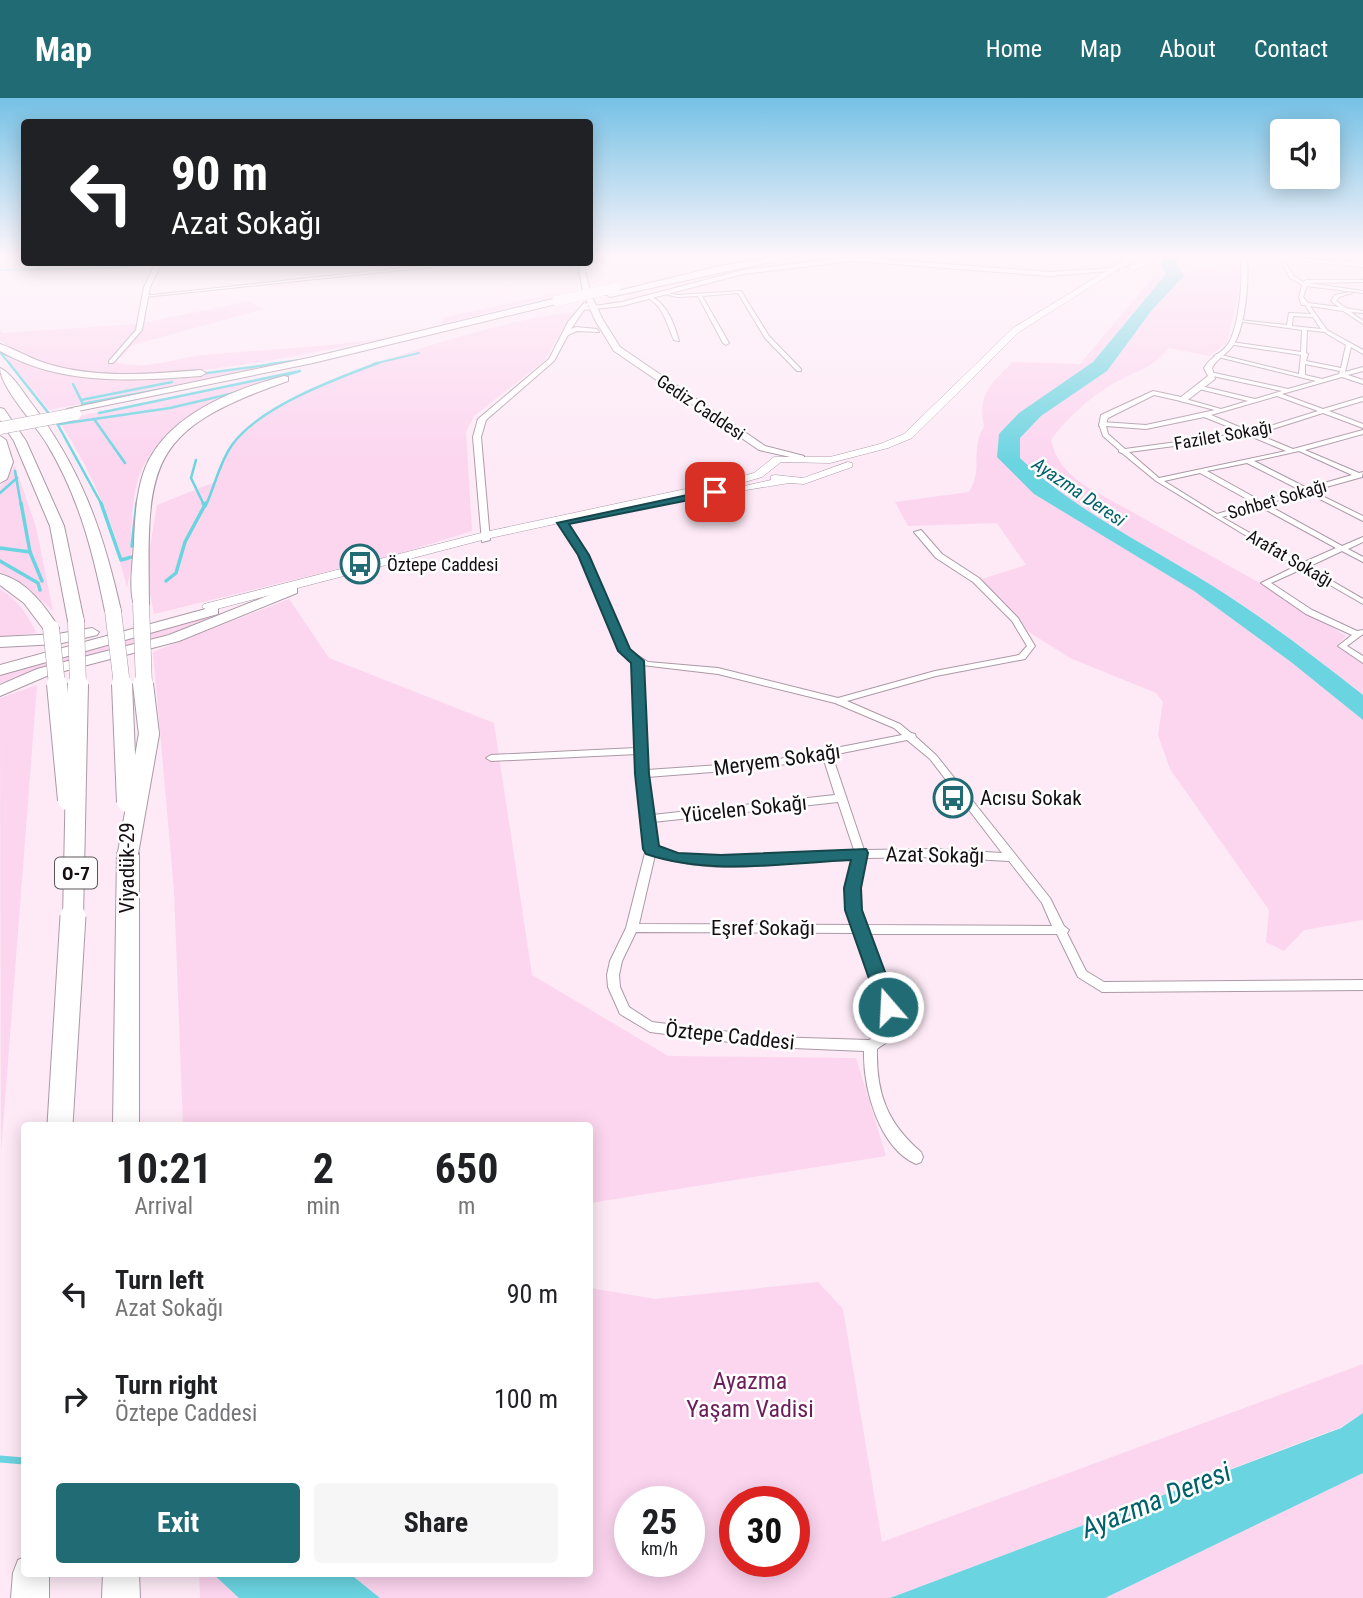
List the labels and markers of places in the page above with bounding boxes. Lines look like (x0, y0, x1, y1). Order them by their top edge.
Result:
pin (685, 462, 745, 522)
bus stop icon: Öztepe Caddesi (339, 543, 381, 585)
place label: Öztepe Caddesi (387, 554, 498, 575)
bus stop icon: Acısu Sokak (932, 777, 974, 819)
place label: Acısu Sokak (980, 786, 1082, 810)

